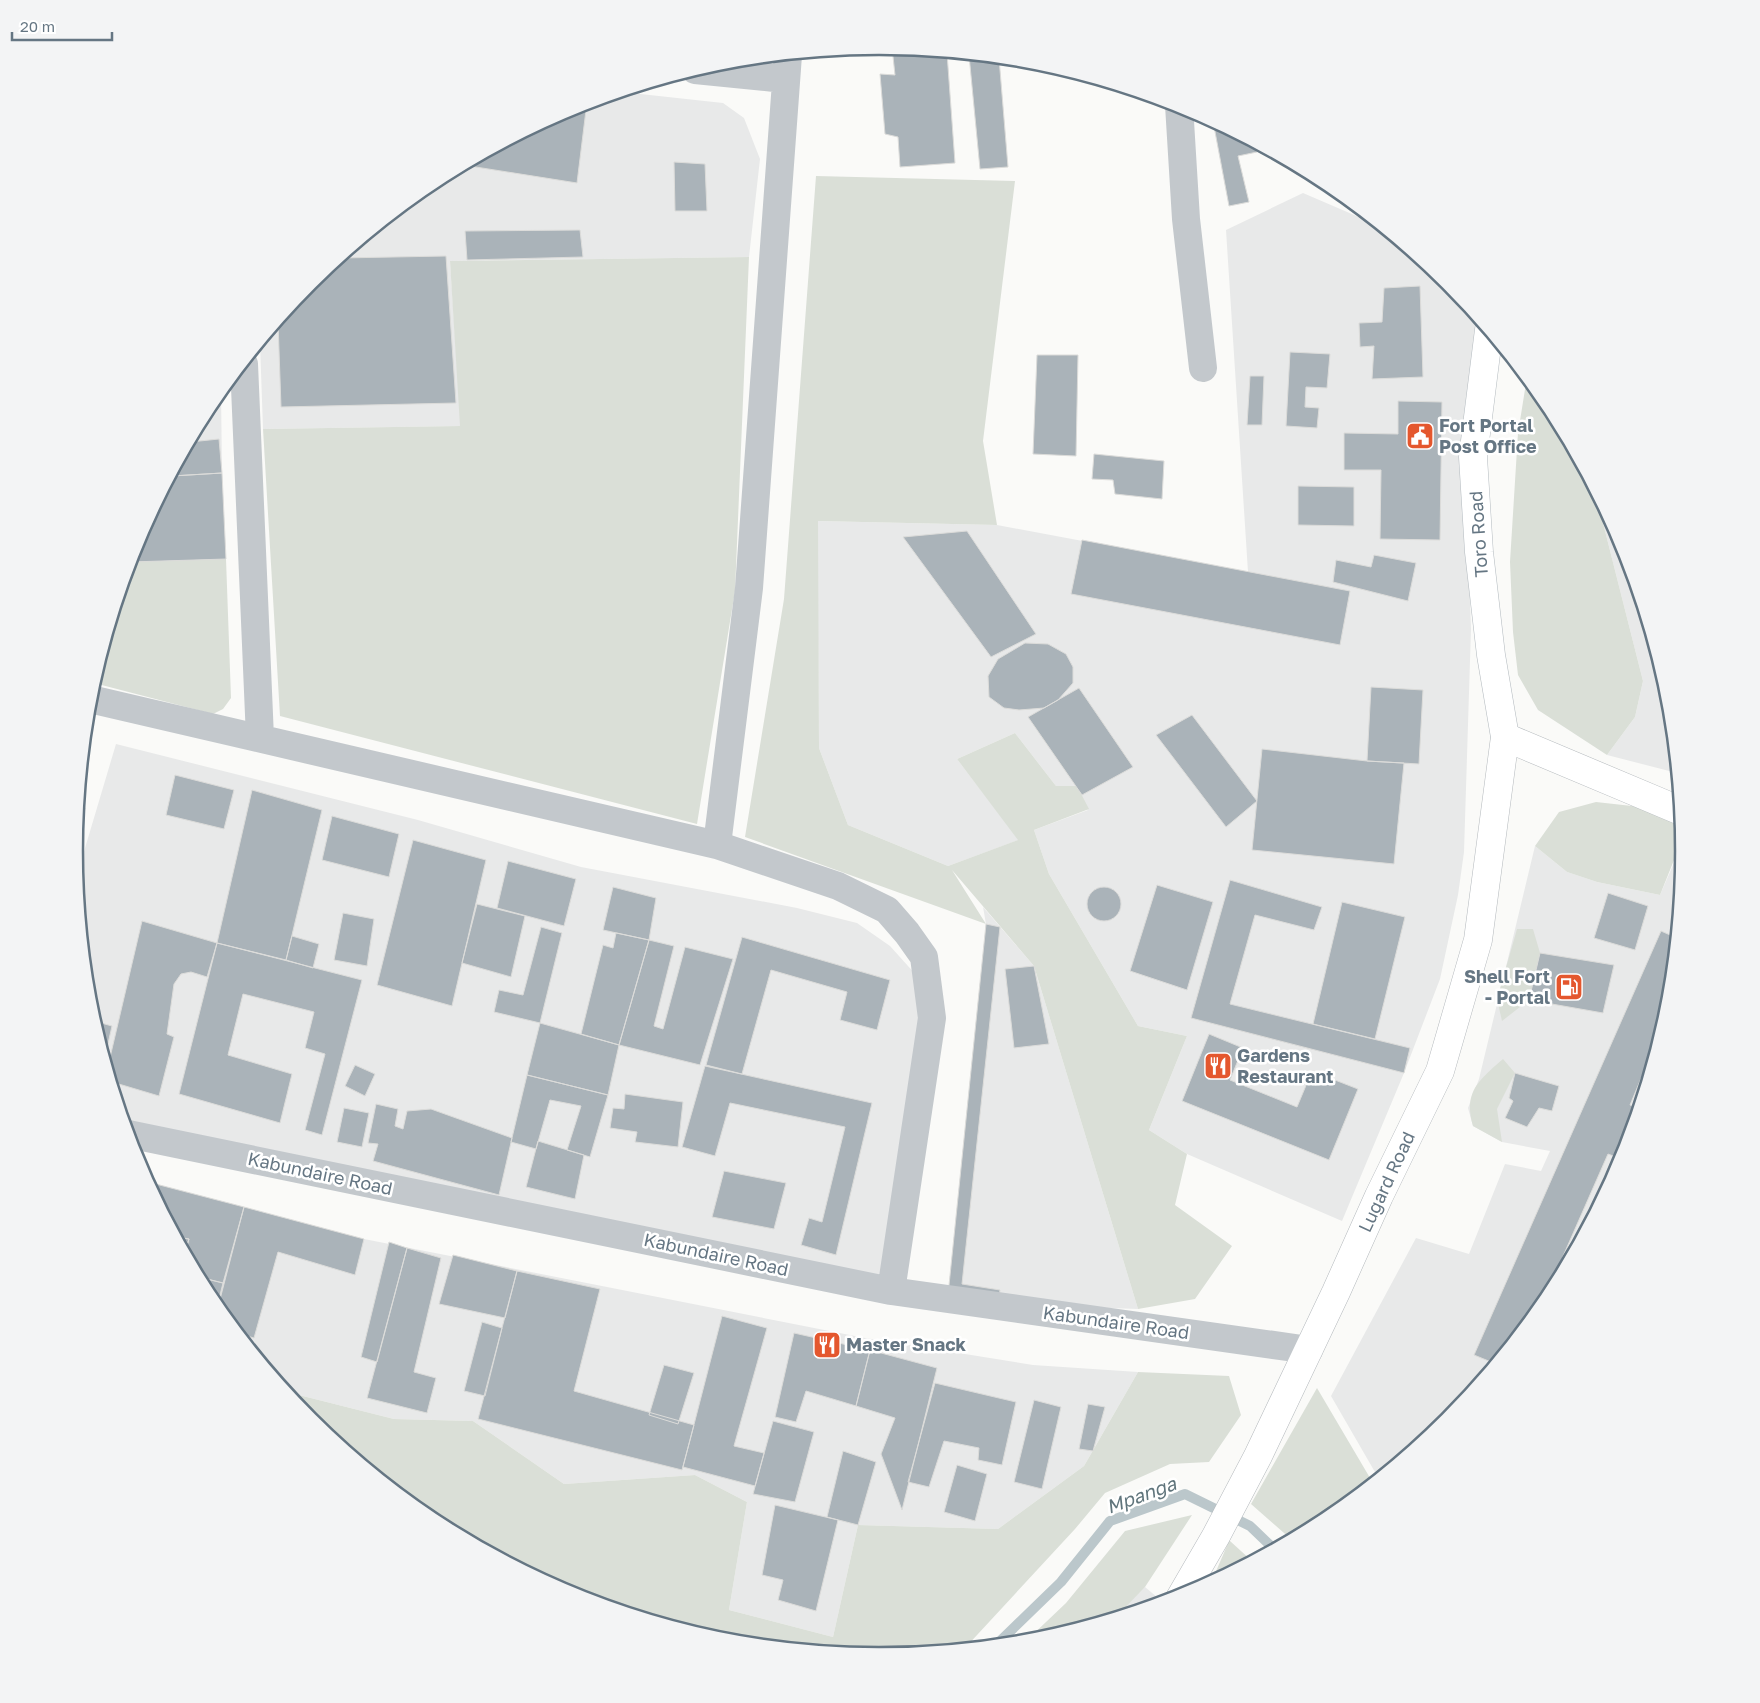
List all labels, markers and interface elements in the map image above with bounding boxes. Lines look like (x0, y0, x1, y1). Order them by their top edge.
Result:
scale bar (12, 10, 112, 42)
text: 20 m (20, 17, 55, 35)
place label: Fort Portal Post Office (1439, 414, 1537, 457)
public building icon: Fort Portal Post Office (1405, 421, 1435, 451)
street label: Toro Road (1464, 490, 1492, 578)
place label: Shell Fort - Portal (1464, 965, 1550, 1008)
fuel station icon: Shell Fort - Portal (1554, 972, 1584, 1002)
place label: Gardens Restaurant (1237, 1044, 1333, 1087)
restaurant icon: Gardens Restaurant (1203, 1051, 1233, 1081)
street label: Lugard Road (1353, 1128, 1419, 1235)
street label: Kabundaire Road (246, 1147, 395, 1199)
street label: Kabundaire Road (642, 1228, 791, 1280)
street label: Kabundaire Road (1042, 1301, 1191, 1343)
restaurant icon: Master Snack (812, 1330, 842, 1360)
place label: Master Snack (846, 1333, 967, 1355)
water label: Mpanga (1103, 1471, 1180, 1518)

